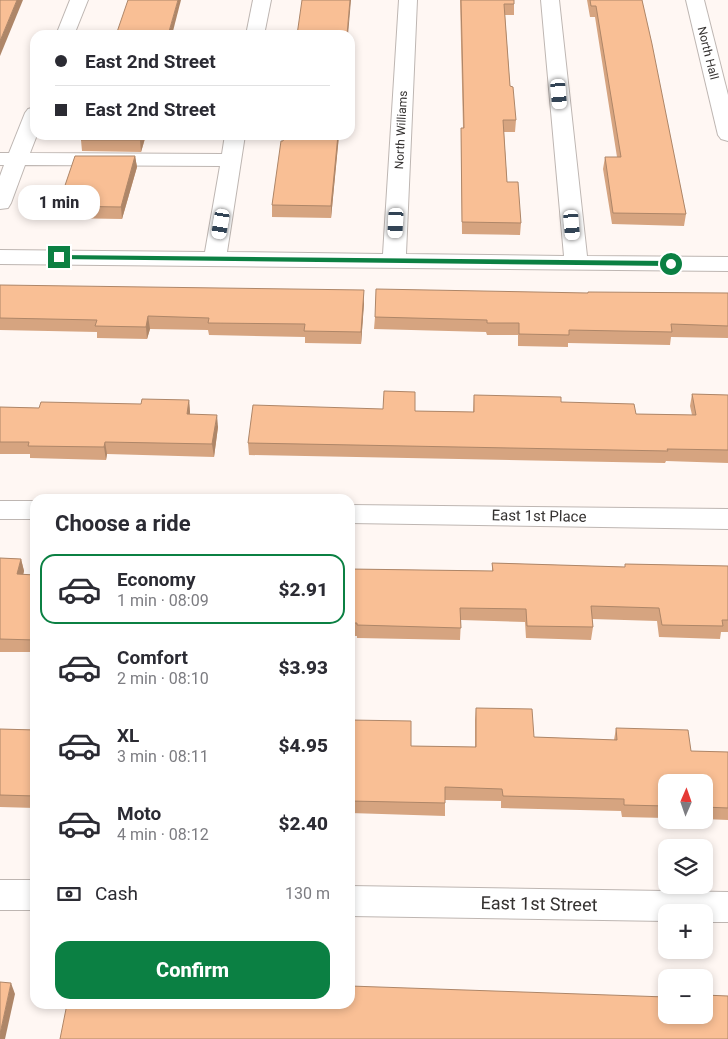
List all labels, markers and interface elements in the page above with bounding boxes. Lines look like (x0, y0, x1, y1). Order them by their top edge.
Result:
street label: North Hall (695, 25, 721, 81)
text: East 2nd Street (85, 50, 216, 73)
car (550, 78, 567, 110)
street label: North Williams (392, 90, 410, 170)
text: East 2nd Street (85, 98, 216, 121)
callout: 1 min (18, 184, 100, 220)
text: 1 min (39, 193, 79, 212)
car (211, 208, 230, 240)
car (387, 208, 404, 238)
car (563, 209, 580, 241)
route end (48, 246, 70, 268)
route start (660, 253, 682, 275)
street label: East 1st Place (491, 506, 587, 526)
text: Choose a ride (55, 511, 191, 536)
icon: car (57, 567, 102, 612)
text: Economy (117, 568, 196, 591)
text: $2.91 (279, 578, 328, 601)
text: 1 min · 08:09 (117, 591, 209, 610)
icon: car (57, 645, 102, 690)
text: Comfort (117, 646, 188, 669)
text: $3.93 (279, 656, 328, 679)
text: 2 min · 08:10 (117, 669, 209, 688)
icon: car (57, 723, 102, 768)
text: XL (117, 724, 139, 747)
text: $4.95 (279, 734, 328, 757)
text: 3 min · 08:11 (117, 747, 209, 766)
north arrow (658, 774, 712, 829)
map controls (658, 774, 713, 1024)
icon: car (57, 801, 102, 846)
text: Moto (117, 802, 161, 825)
text: $2.40 (279, 812, 328, 835)
text: 4 min · 08:12 (117, 825, 209, 844)
button: layers (658, 839, 713, 894)
icon: cash (55, 880, 83, 908)
text: Cash (95, 882, 138, 905)
text: 130 m (285, 884, 330, 903)
street label: East 1st Street (480, 892, 598, 915)
button: + (658, 904, 713, 959)
button: Confirm (55, 941, 330, 999)
button: − (658, 969, 713, 1024)

